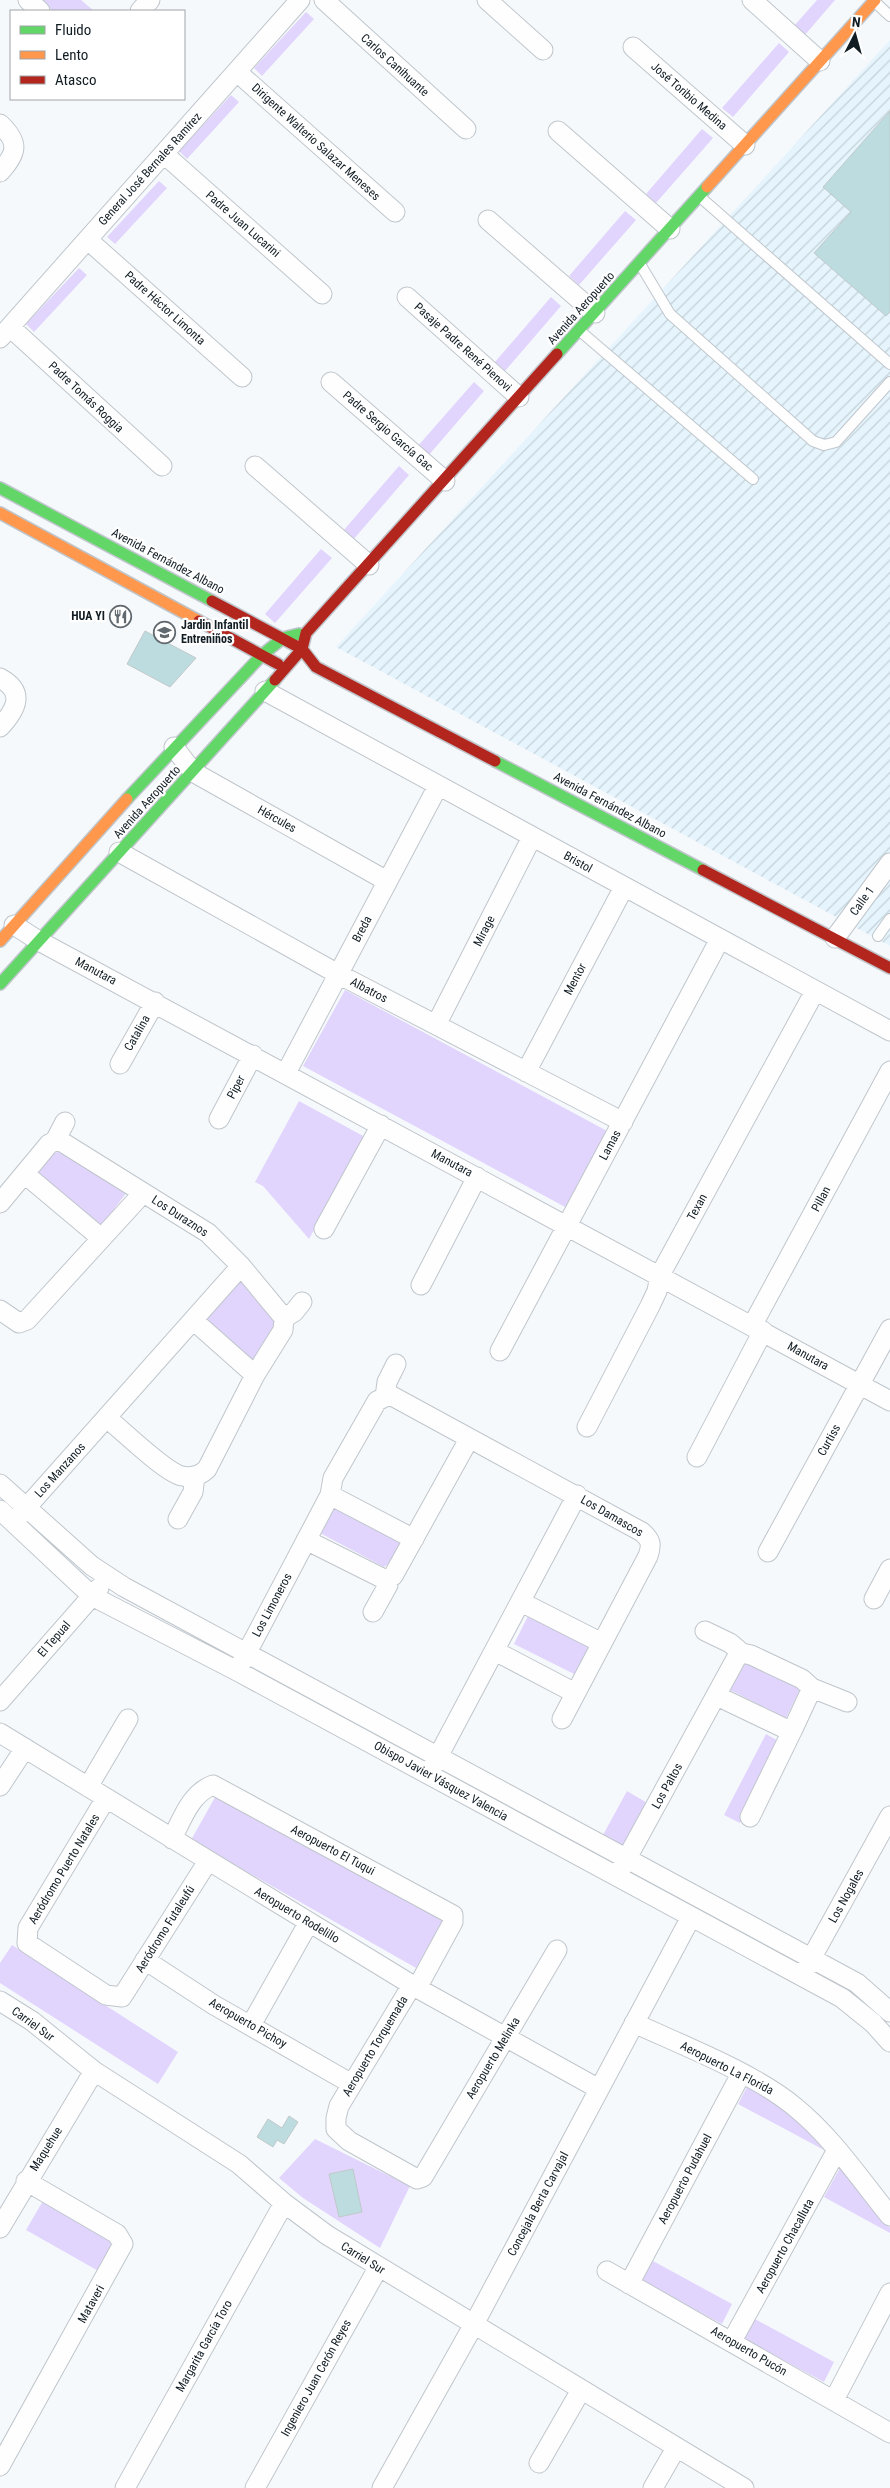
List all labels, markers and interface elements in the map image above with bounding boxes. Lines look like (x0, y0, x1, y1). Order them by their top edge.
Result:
legend (10, 10, 185, 100)
north arrow (830, 10, 880, 60)
text: N (851, 14, 861, 30)
text: Fluido (55, 21, 91, 39)
street label: Carlos Canihuante (358, 31, 432, 99)
text: Lento (55, 46, 88, 64)
street label: José Toribio Medina (648, 59, 730, 133)
text: Atasco (55, 71, 96, 89)
street label: Dirigente Walterio Salazar Meneses (249, 81, 383, 203)
street label: General José Bernales Ramírez (96, 110, 204, 228)
street label: Padre Juan Lucarini (203, 188, 283, 260)
street label: Padre Héctor Limonta (122, 268, 208, 348)
street label: Avenida Aeropuerto (545, 269, 617, 347)
street label: Pasaje Padre René Pienovi (412, 300, 514, 394)
street label: Padre Tomás Roggia (46, 359, 127, 436)
street label: Padre Sergio García Gac (340, 388, 436, 474)
street label: Avenida Fernández Albano (109, 525, 227, 597)
restaurant icon: HUA YI (109, 604, 133, 628)
place label: HUA YI (71, 609, 105, 623)
place label: Jardin Infantil Entreniños (181, 618, 248, 646)
school or university icon: Jardin Infantil Entreniños (153, 620, 177, 644)
street label: Avenida Aeropuerto (111, 763, 183, 841)
street label: Avenida Fernández Albano (551, 769, 669, 841)
street label: Hércules (255, 803, 299, 835)
street label: Bristol (561, 848, 595, 876)
street label: Calle 1 (847, 884, 877, 918)
street label: Breda (349, 913, 375, 944)
street label: Mirage (470, 913, 498, 949)
street label: Manutara (73, 954, 119, 988)
street label: Mentor (561, 961, 589, 997)
street label: Albatros (348, 974, 390, 1006)
street label: Catalina (121, 1012, 153, 1053)
street label: Piper (224, 1073, 248, 1101)
street label: Lamas (596, 1128, 624, 1162)
street label: Manutara (429, 1146, 475, 1180)
street label: Pillan (809, 1184, 833, 1214)
street label: Texan (684, 1191, 710, 1223)
street label: Los Duraznos (149, 1193, 211, 1239)
street label: Manutara (785, 1339, 831, 1373)
street label: Curtiss (815, 1422, 843, 1458)
street label: Los Manzanos (32, 1440, 88, 1500)
street label: Los Damascos (578, 1492, 646, 1540)
street label: Los Limoneros (249, 1571, 295, 1639)
street label: El Tepual (35, 1618, 73, 1660)
street label: Obispo Javier Vásquez Valencia (372, 1738, 511, 1824)
street label: Los Paltos (649, 1761, 685, 1811)
street label: Aeródromo Puerto Natales (26, 1811, 102, 1927)
street label: Aeropuerto El Tuqui (289, 1822, 377, 1878)
street label: Los Nogales (826, 1867, 866, 1925)
street label: Aeródromo Futaleufú (133, 1883, 198, 1975)
street label: Aeropuerto Rodelillo (252, 1884, 342, 1946)
street label: Aeropuerto Torquemada (340, 1993, 411, 2099)
street label: Aeropuerto Pichoy (207, 1995, 289, 2051)
street label: Carriel Sur (9, 2004, 57, 2044)
street label: Aeropuerto Melinka (463, 2014, 523, 2101)
street label: Aeropuerto La Florida (678, 2038, 776, 2098)
street label: Maquehue (27, 2124, 65, 2174)
street label: Aeropuerto Pudahuel (655, 2132, 715, 2226)
street label: Concejala Berta Carvajal (505, 2150, 571, 2258)
street label: Aeropuerto Chacalluta (753, 2196, 817, 2296)
street label: Carriel Sur (338, 2239, 388, 2277)
street label: Mataveri (75, 2283, 107, 2325)
street label: Margarita García Toro (173, 2298, 235, 2394)
street label: Ingeniero Juan Cerón Reyes (278, 2317, 354, 2439)
street label: Aeropuerto Pucón (708, 2324, 790, 2379)

